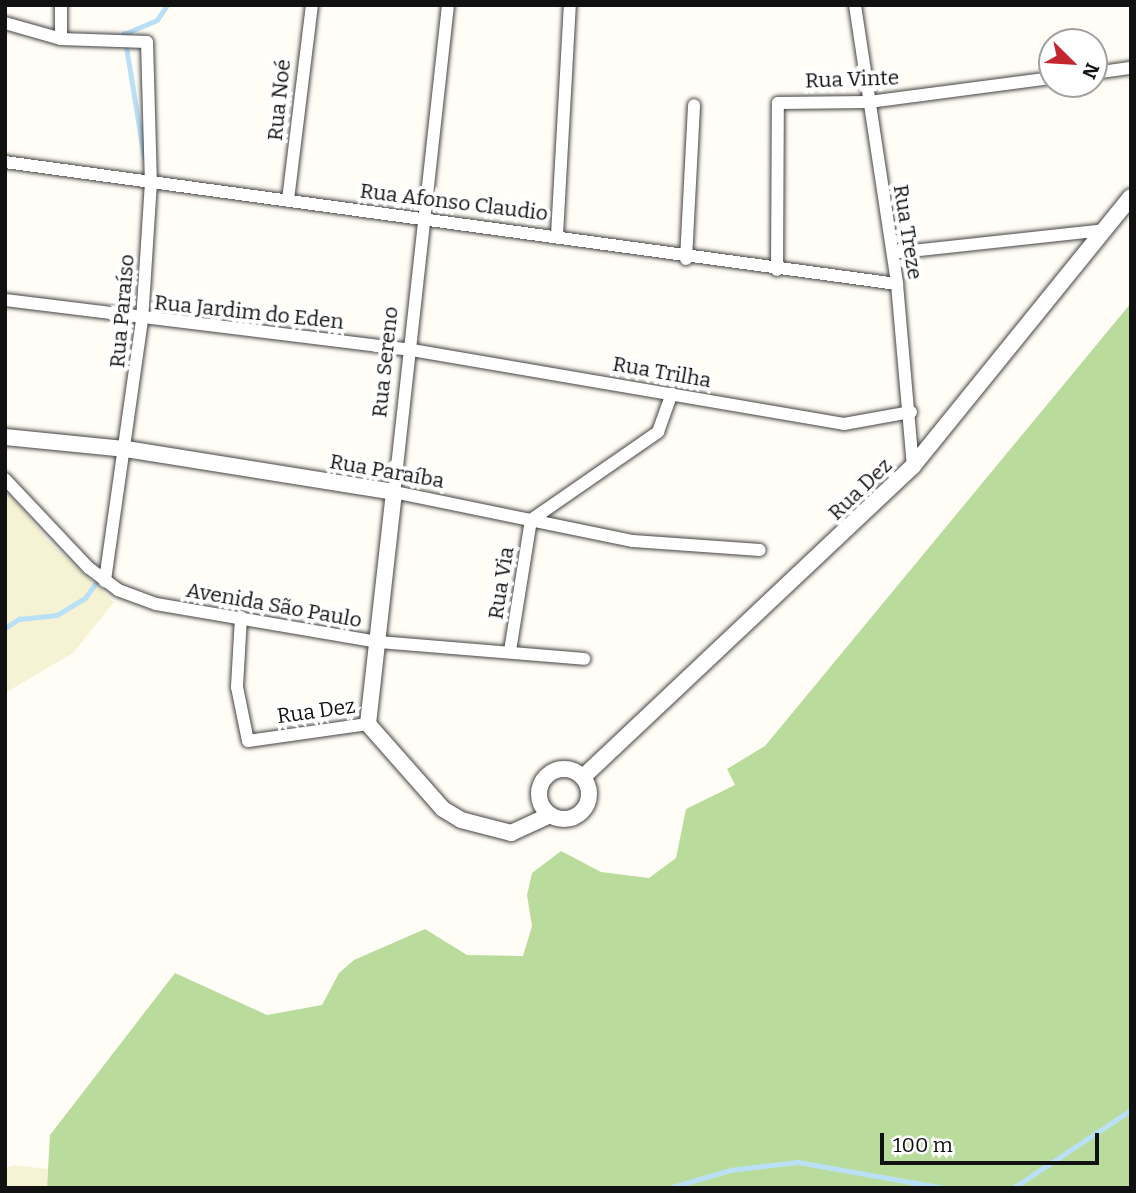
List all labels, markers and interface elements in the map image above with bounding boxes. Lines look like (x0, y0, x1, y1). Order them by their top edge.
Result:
north arrow (1038, 28, 1108, 98)
street label: Rua Noé (262, 58, 296, 142)
text: N (1077, 60, 1104, 82)
street label: Rua Vinte (805, 65, 899, 93)
street label: Rua Afonso Claudio (358, 178, 550, 226)
street label: Rua Treze (888, 183, 928, 281)
street label: Rua Paraíso (104, 253, 140, 369)
street label: Rua Jardim do Eden (153, 290, 345, 334)
street label: Rua Sereno (367, 305, 403, 419)
street label: Rua Trilha (611, 351, 713, 393)
street label: Rua Paraíba (328, 449, 446, 493)
street label: Rua Dez (823, 453, 897, 525)
street label: Rua Via (483, 545, 519, 621)
street label: Avenida São Paulo (184, 577, 364, 633)
street label: Rua Dez (275, 693, 357, 729)
scale bar (884, 1120, 1103, 1164)
text: 100 m (893, 1132, 953, 1158)

